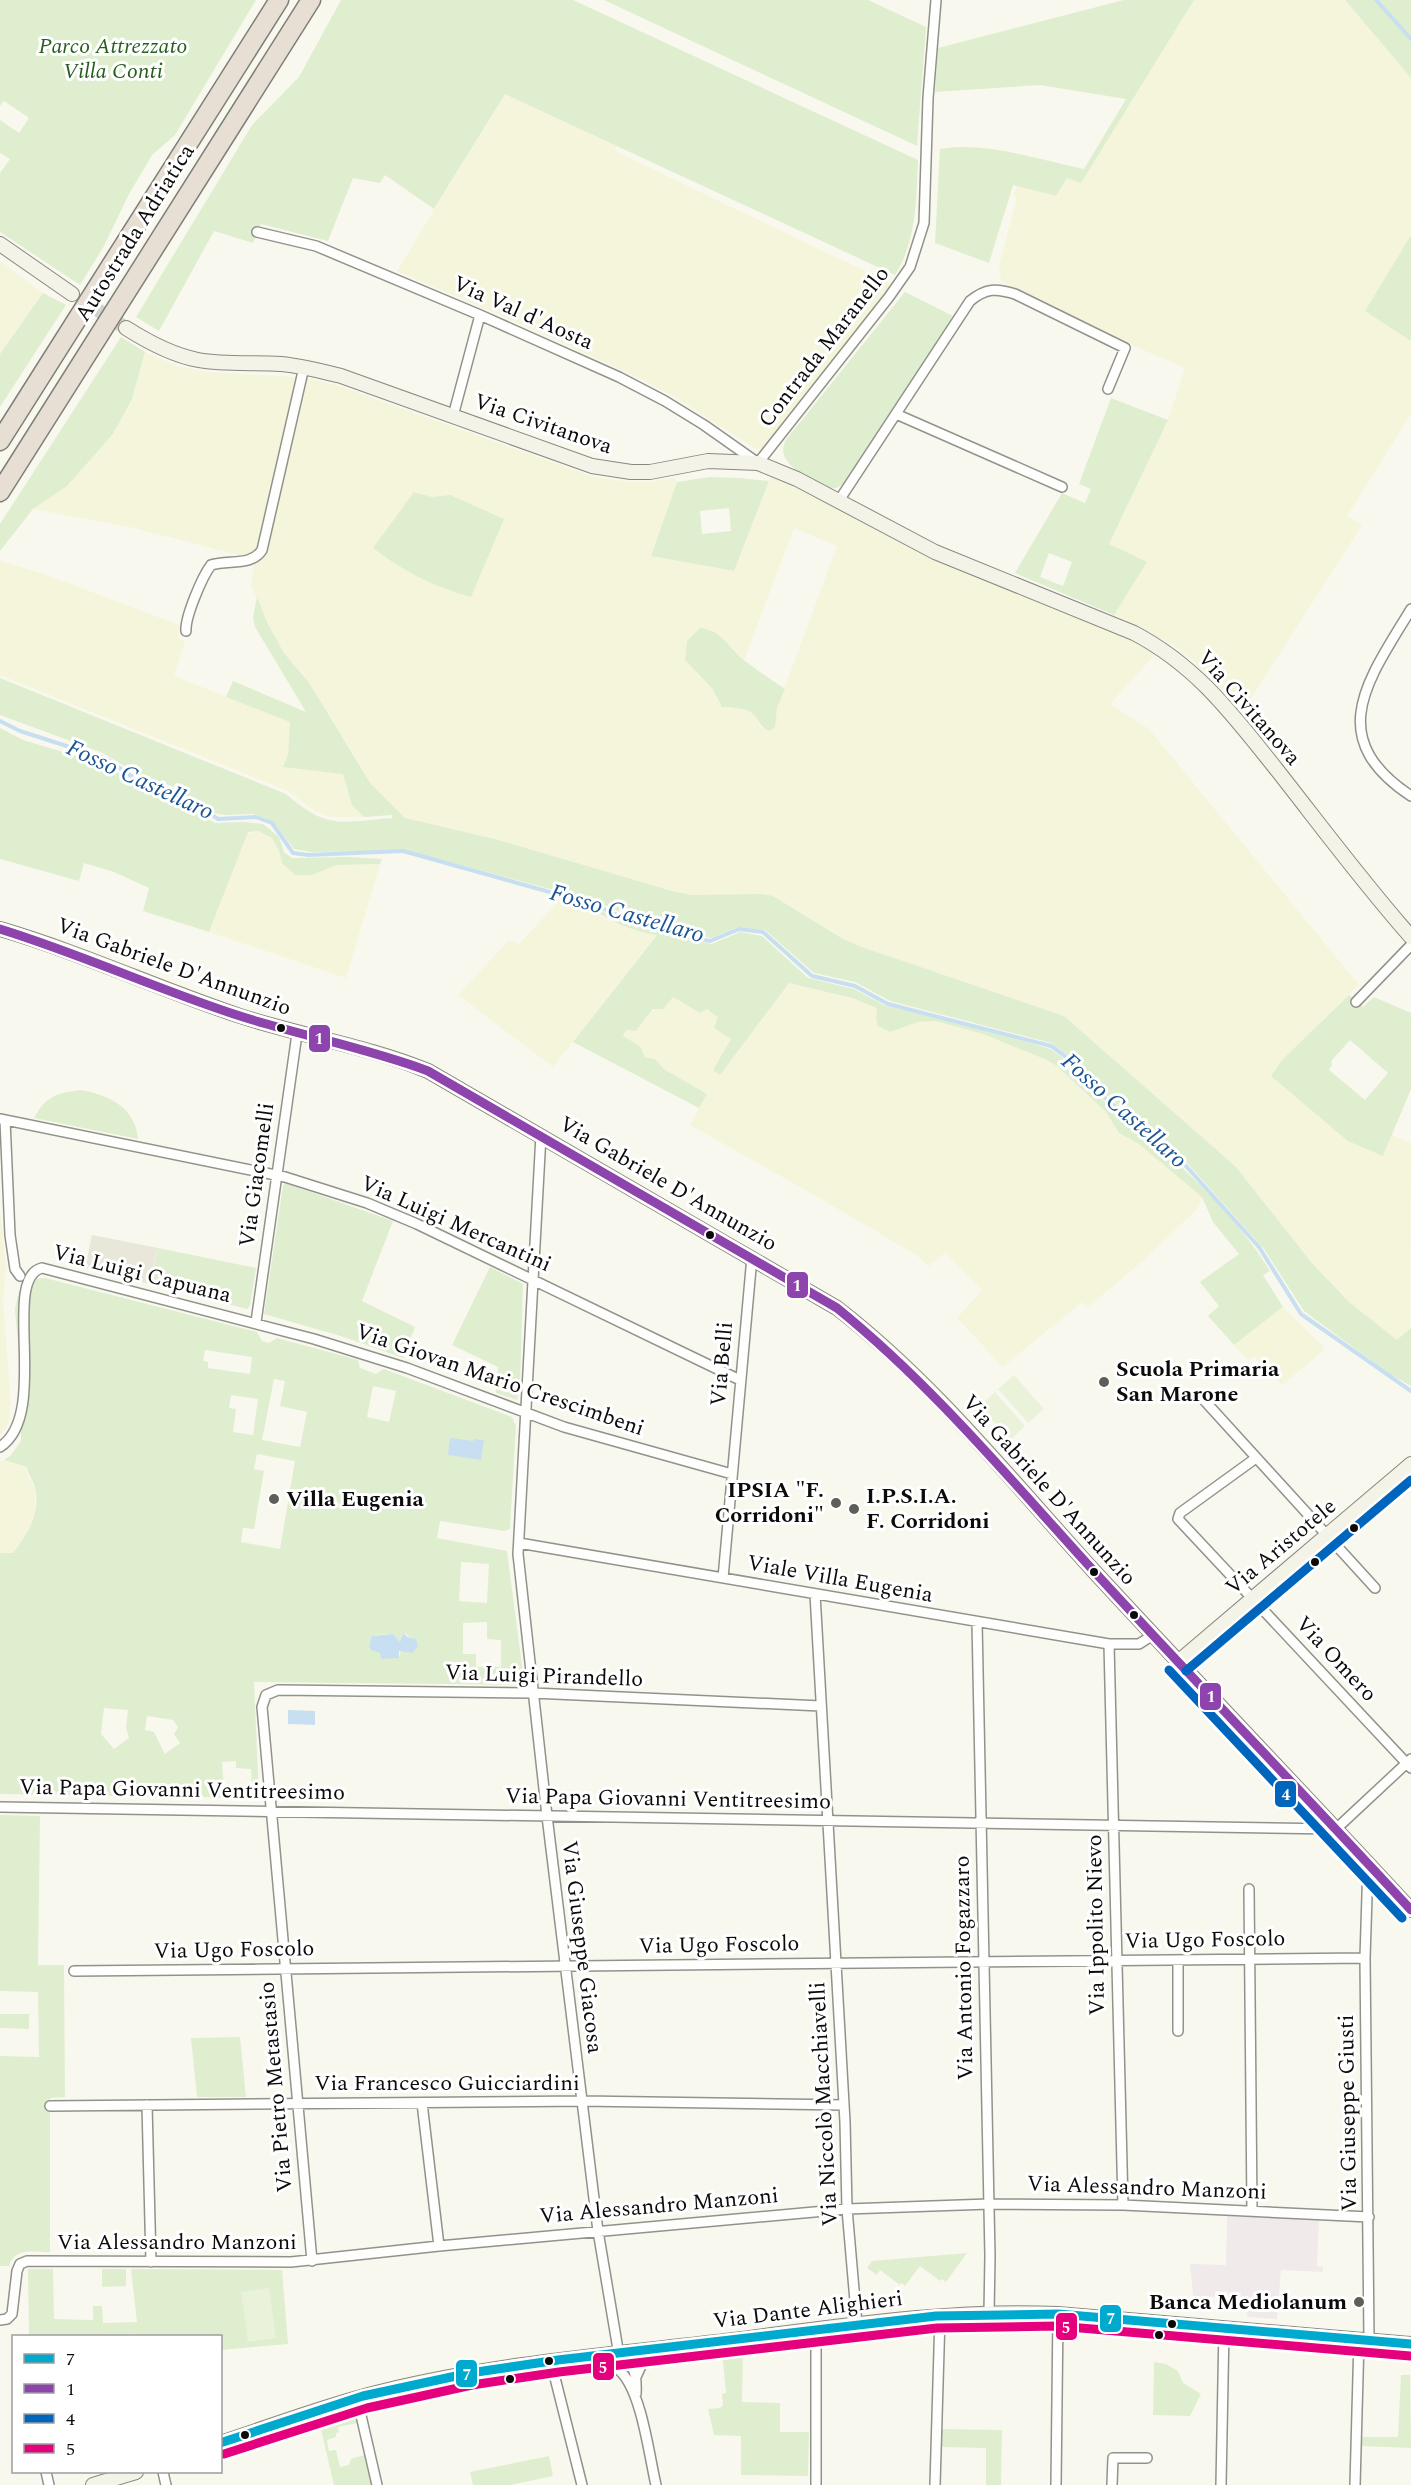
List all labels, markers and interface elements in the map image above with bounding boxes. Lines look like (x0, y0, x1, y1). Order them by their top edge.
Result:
park label: Parco Attrezzato Villa Conti (38, 30, 188, 88)
street label: Autostrada Adriatica (67, 137, 203, 328)
street label: Contrada Maranello (750, 259, 898, 435)
street label: Via Val d'Aosta (447, 267, 599, 359)
street label: Via Civitanova (469, 385, 617, 463)
street label: Via Civitanova (1189, 643, 1309, 773)
water label: Fosso Castellaro (60, 730, 220, 830)
water label: Fosso Castellaro (545, 875, 709, 953)
street label: Via Gabriele D'Annunzio (52, 909, 296, 1025)
unlabelled marker (275, 1022, 287, 1034)
line badge: 1 (308, 1024, 331, 1053)
text: 1 (315, 1027, 323, 1051)
water label: Fosso Castellaro (1053, 1044, 1195, 1178)
street label: Via Giacomelli (231, 1101, 283, 1249)
street label: Via Gabriele D'Annunzio (553, 1108, 783, 1260)
street label: Via Luigi Mercantini (355, 1167, 557, 1281)
unlabelled marker (704, 1229, 716, 1241)
street label: Via Luigi Capuana (49, 1236, 235, 1312)
line badge: 1 (786, 1271, 809, 1299)
text: 1 (793, 1274, 801, 1298)
street label: Via Giovan Mario Crescimbeni (351, 1315, 649, 1445)
street label: Via Belli (702, 1320, 742, 1408)
place label: Scuola Primaria San Marone (1116, 1353, 1280, 1411)
marker: Scuola Primaria San Marone (1097, 1375, 1111, 1389)
street label: Via Gabriele D'Annunzio (954, 1387, 1144, 1593)
place label: IPSIA "F. Corridoni" (715, 1474, 824, 1532)
place label: I.P.S.I.A. F. Corridoni (866, 1480, 990, 1538)
place label: Villa Eugenia (286, 1483, 424, 1516)
street label: Via Aristotele (1218, 1491, 1344, 1603)
marker: Villa Eugenia (267, 1492, 281, 1506)
marker: IPSIA "F. Corridoni" (829, 1496, 843, 1510)
marker: I.P.S.I.A. F. Corridoni (847, 1502, 861, 1516)
unlabelled marker (1348, 1522, 1360, 1534)
street label: Viale Villa Eugenia (744, 1546, 936, 1612)
unlabelled marker (1309, 1556, 1321, 1568)
unlabelled marker (1088, 1566, 1100, 1578)
street label: Via Omero (1287, 1608, 1385, 1710)
unlabelled marker (1128, 1609, 1140, 1621)
street label: Via Luigi Pirandello (444, 1656, 644, 1696)
line badge: 1 (1199, 1682, 1222, 1711)
text: 1 (1207, 1685, 1215, 1709)
street label: Via Papa Giovanni Ventitreesimo (19, 1771, 345, 1809)
street label: Via Papa Giovanni Ventitreesimo (505, 1780, 831, 1818)
line badge: 4 (1274, 1780, 1297, 1808)
text: 4 (1282, 1783, 1291, 1807)
street label: Via Ippolito Nievo (1078, 1834, 1114, 2016)
street label: Via Giuseppe Giacosa (553, 1839, 611, 2056)
street label: Via Antonio Fogazzaro (946, 1855, 982, 2081)
street label: Via Ugo Foscolo (1124, 1922, 1286, 1958)
street label: Via Ugo Foscolo (638, 1927, 800, 1963)
street label: Via Ugo Foscolo (153, 1932, 315, 1968)
street label: Via Pietro Metastasio (250, 1980, 302, 2194)
street label: Via Niccolò Macchiavelli (801, 1981, 847, 2227)
street label: Via Giuseppe Giusti (1330, 2014, 1366, 2212)
street label: Via Francesco Guicciardini (314, 2067, 580, 2100)
street label: Via Alessandro Manzoni (1027, 2167, 1267, 2209)
street label: Via Alessandro Manzoni (538, 2179, 780, 2233)
street label: Via Alessandro Manzoni (57, 2226, 297, 2259)
street label: Via Dante Alighieri (711, 2282, 905, 2338)
place label: Banca Mediolanum (1149, 2286, 1347, 2319)
marker: Banca Mediolanum (1352, 2295, 1366, 2309)
line badge: 7 (1099, 2304, 1122, 2333)
text: 7 (1107, 2307, 1116, 2331)
line badge: 5 (1055, 2312, 1078, 2341)
text: 5 (1062, 2316, 1070, 2340)
unlabelled marker (1166, 2318, 1178, 2330)
unlabelled marker (1153, 2329, 1165, 2341)
legend (12, 2335, 222, 2473)
text: 7 (66, 2346, 75, 2373)
line badge: 5 (592, 2352, 615, 2381)
unlabelled marker (543, 2355, 555, 2367)
text: 5 (599, 2356, 607, 2380)
line badge: 7 (455, 2359, 478, 2388)
text: 7 (463, 2363, 472, 2387)
unlabelled marker (504, 2373, 516, 2385)
text: 1 (66, 2376, 75, 2403)
text: 4 (66, 2406, 75, 2433)
unlabelled marker (239, 2429, 251, 2441)
text: 5 (66, 2436, 75, 2463)

